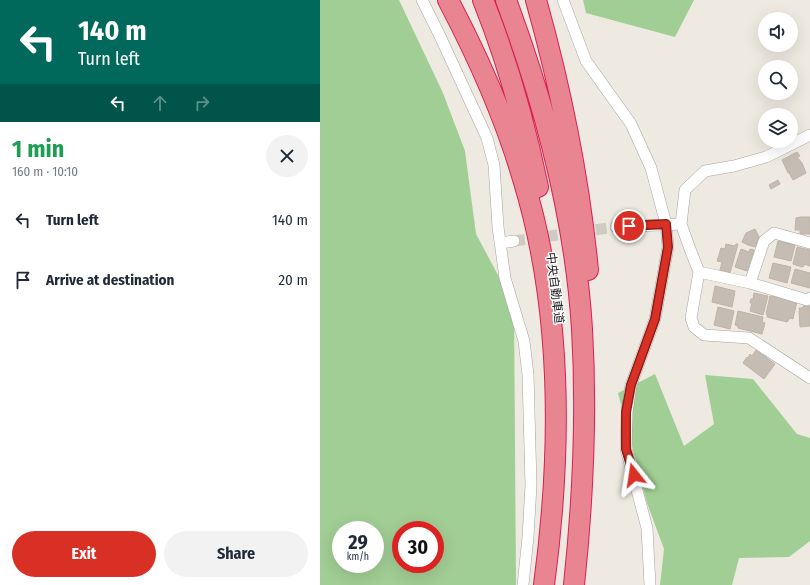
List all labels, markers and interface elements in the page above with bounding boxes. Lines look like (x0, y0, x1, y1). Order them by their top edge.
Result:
map controls (758, 12, 798, 148)
button: sound (758, 12, 798, 52)
text: 140 m (78, 14, 147, 47)
icon: left (12, 16, 64, 68)
text: Turn left (78, 48, 140, 70)
button: search (758, 60, 798, 100)
icon: left (107, 92, 129, 114)
icon: ahead (149, 92, 171, 114)
icon: right (191, 92, 213, 114)
button: layers (758, 108, 798, 148)
text: 1 min (12, 135, 64, 163)
button: close (266, 135, 308, 177)
text: 160 m · 10:10 (12, 164, 78, 179)
icon: left (12, 209, 34, 231)
pin (612, 209, 646, 243)
text: Turn left (46, 211, 99, 229)
text: 140 m (272, 211, 308, 229)
icon: arrive (618, 215, 640, 237)
street label: 中央自動車道 (544, 251, 566, 325)
icon: arrive (12, 269, 34, 291)
text: Arrive at destination (46, 271, 174, 289)
text: 20 m (279, 271, 308, 289)
position arrow (613, 454, 655, 496)
speed limit sign: 30 (392, 521, 444, 573)
text: 29 (348, 530, 368, 554)
button: Exit (12, 531, 156, 577)
button: Share (164, 531, 308, 577)
text: km/h (347, 551, 369, 563)

